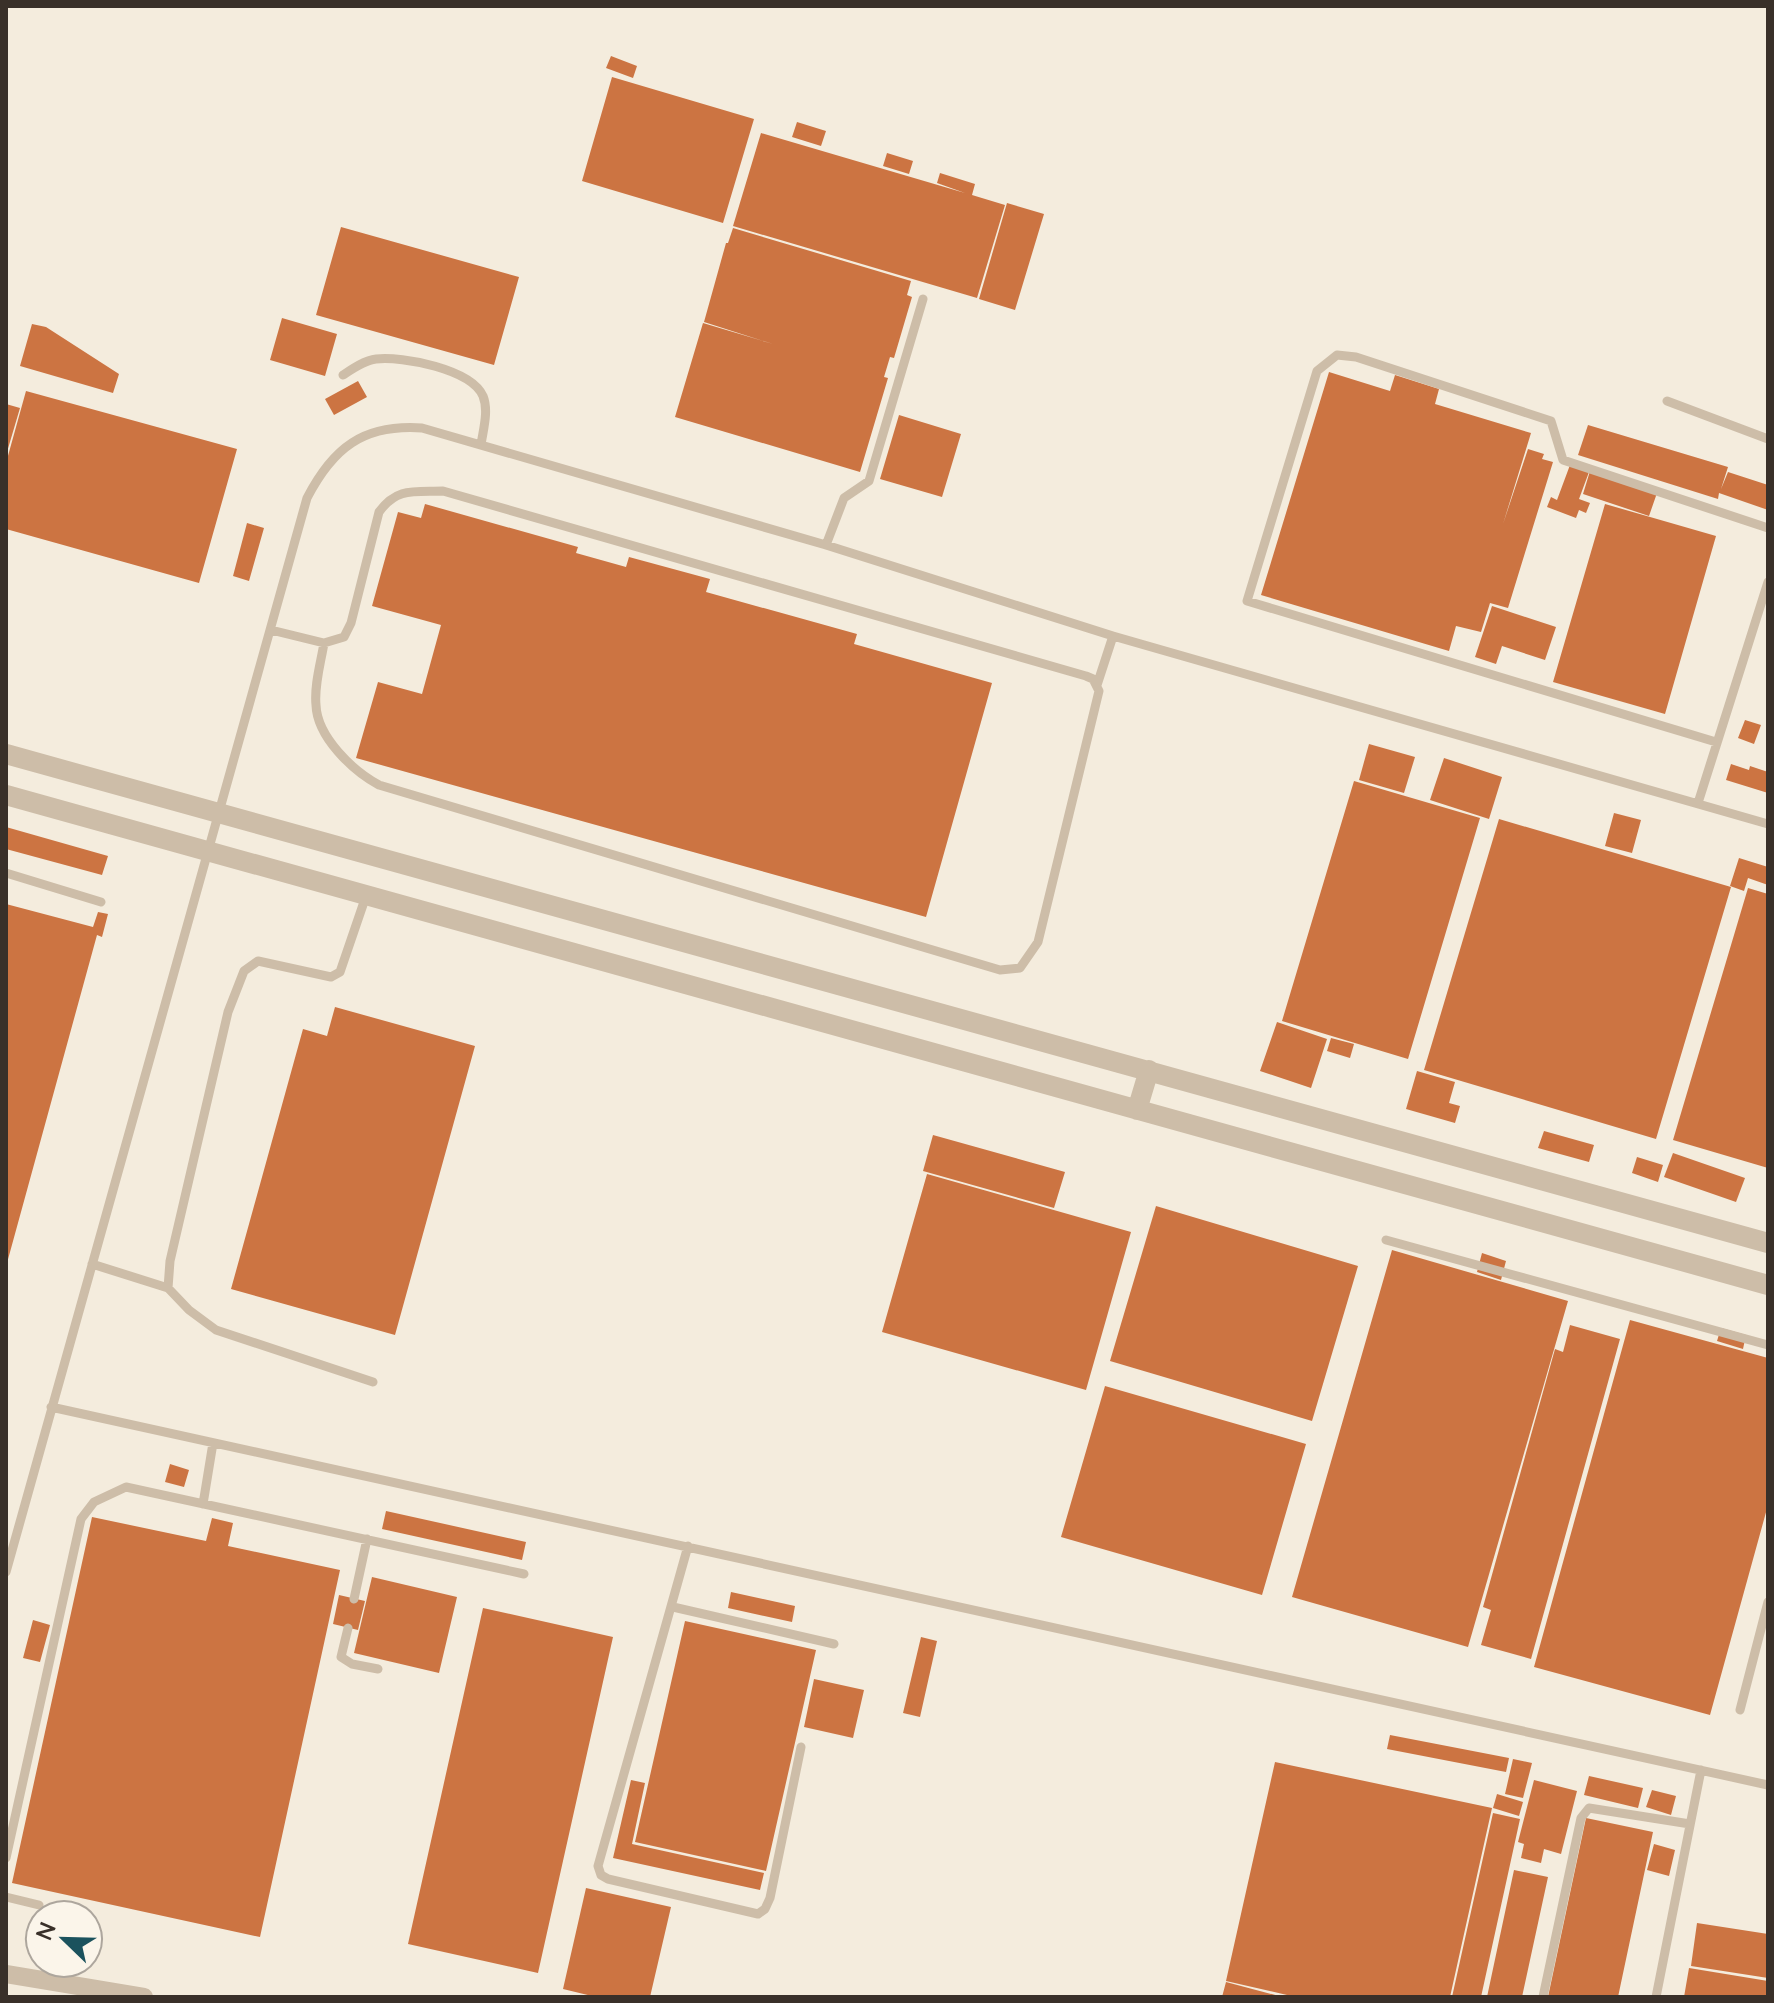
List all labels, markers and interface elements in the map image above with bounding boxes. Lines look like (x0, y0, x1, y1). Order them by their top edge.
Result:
north arrow (24, 1899, 104, 1979)
text: N (29, 1918, 61, 1944)

